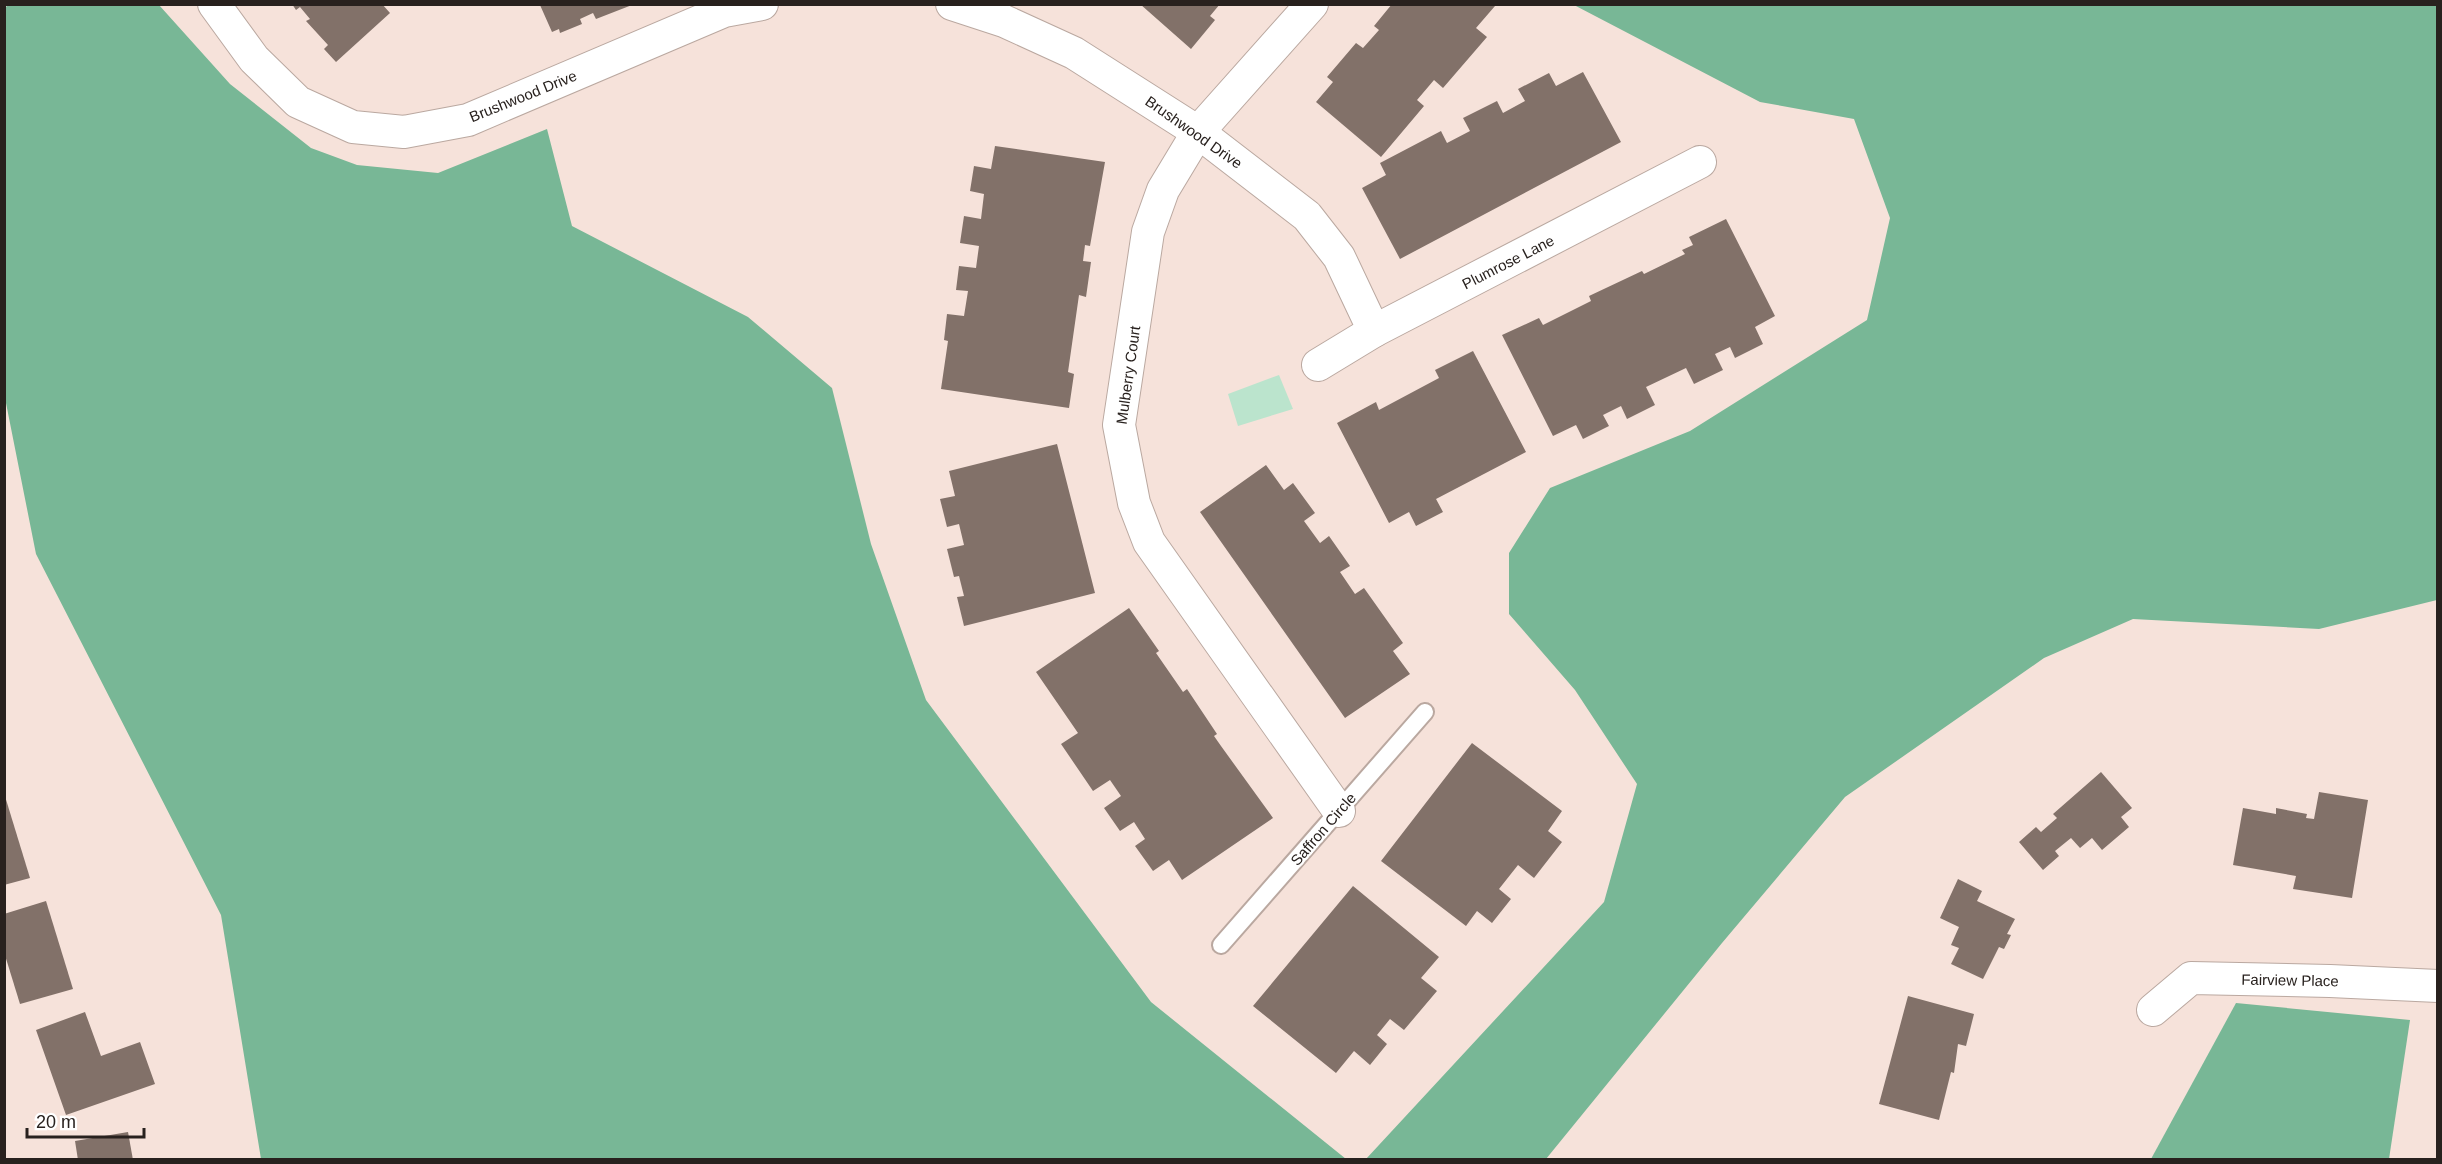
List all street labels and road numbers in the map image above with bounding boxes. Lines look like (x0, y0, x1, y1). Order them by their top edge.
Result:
street label: Brushwood Drive (467, 67, 579, 125)
street label: Brushwood Drive (1142, 92, 1246, 172)
street label: Plumrose Lane (1459, 232, 1557, 292)
street label: Mulberry Court (1113, 324, 1143, 425)
street label: Saffron Circle (1287, 789, 1359, 869)
street label: Fairview Place (2241, 971, 2339, 989)

